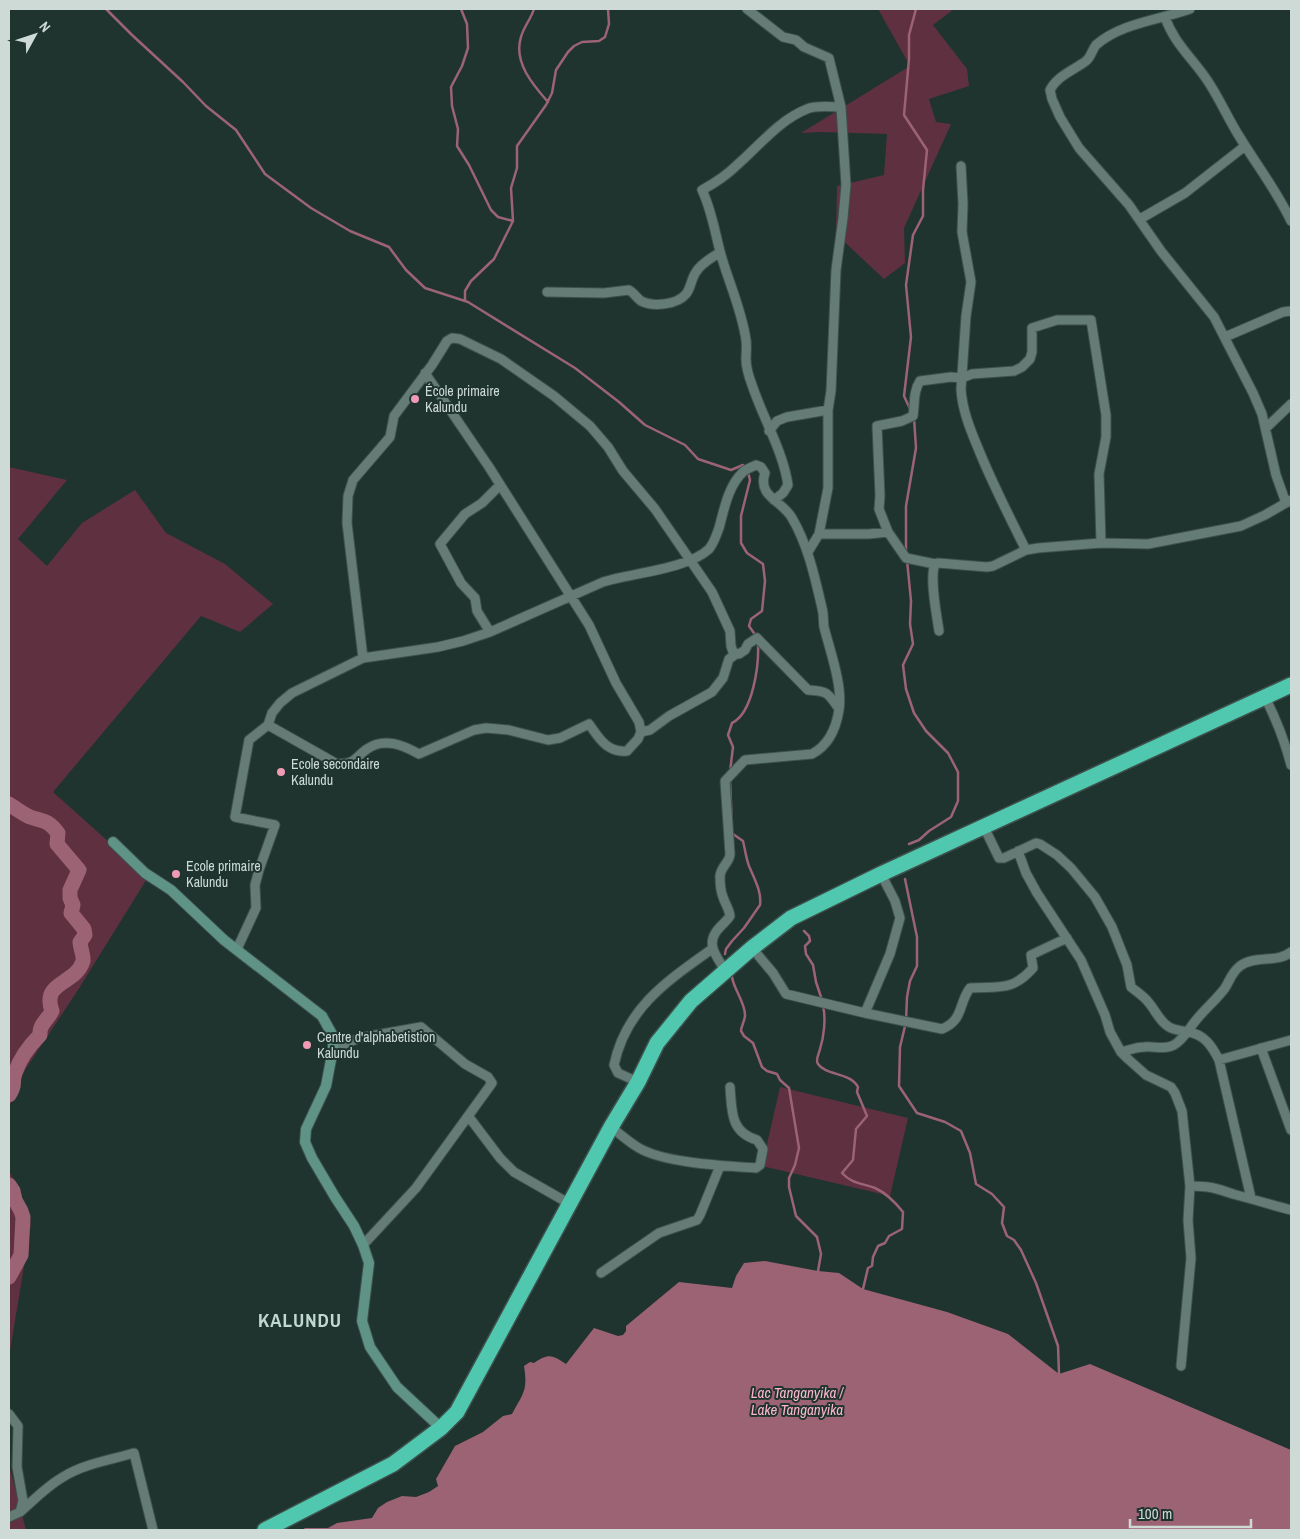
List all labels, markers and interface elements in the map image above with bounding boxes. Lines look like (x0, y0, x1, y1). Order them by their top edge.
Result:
north arrow (10, 10, 60, 60)
text: N (35, 18, 55, 36)
place label: École primaire Kalundu (425, 382, 500, 416)
marker: École primaire Kalundu (409, 393, 421, 405)
place label: Ecole secondaire Kalundu (291, 755, 380, 789)
marker: Ecole secondaire Kalundu (275, 766, 287, 778)
place label: Ecole primaire Kalundu (186, 857, 261, 891)
marker: Ecole primaire Kalundu (170, 868, 182, 880)
place label: Centre d'alphabetistion Kalundu (317, 1028, 435, 1062)
marker: Centre d'alphabetistion Kalundu (301, 1039, 313, 1051)
district label: KALUNDU (258, 1307, 342, 1333)
water label: Lac Tanganyika / Lake Tanganyika (751, 1382, 845, 1420)
scale bar (1130, 1496, 1251, 1528)
text: 100 m (1138, 1503, 1172, 1524)

